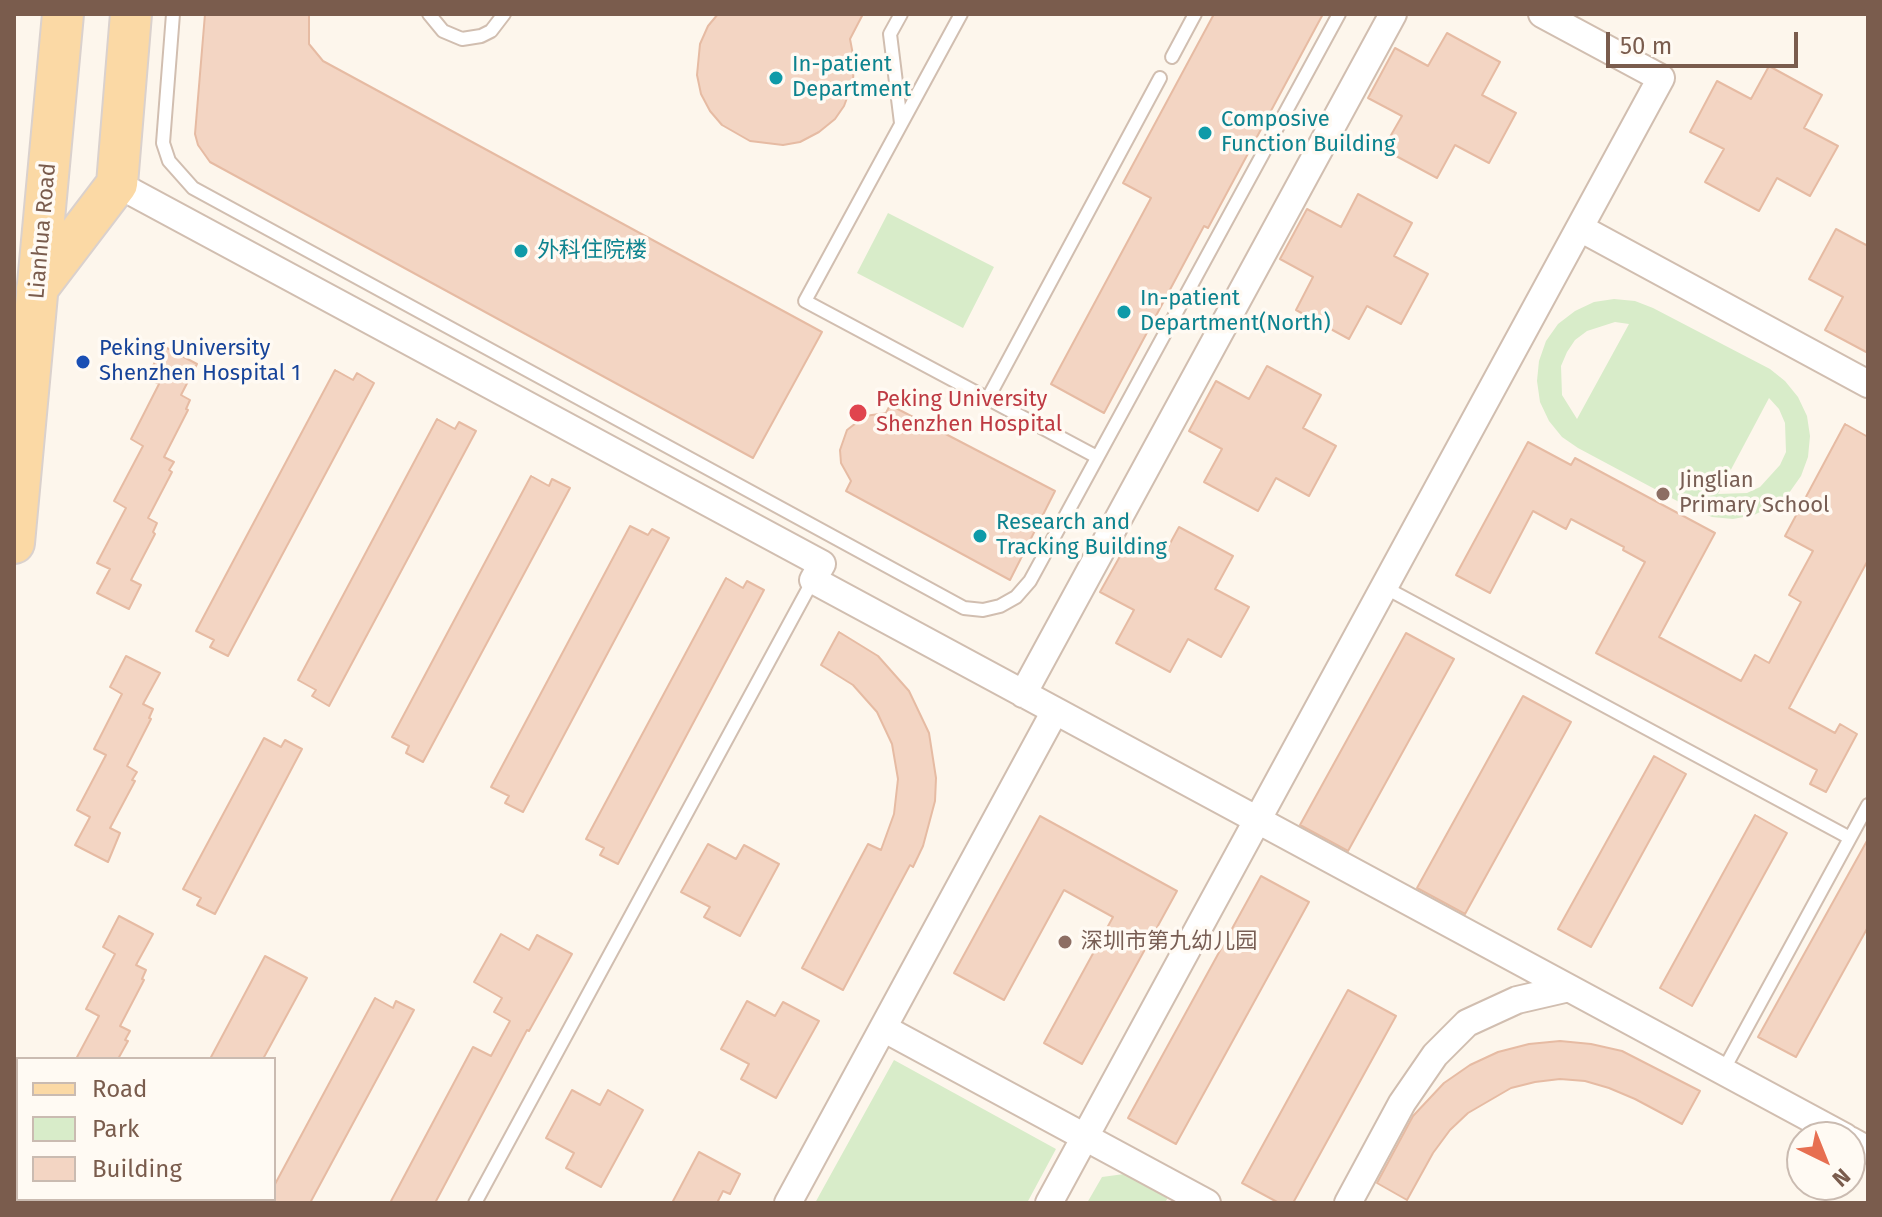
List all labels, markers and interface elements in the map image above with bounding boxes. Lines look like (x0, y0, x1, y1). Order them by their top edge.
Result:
scale bar (1610, 16, 1802, 66)
text: 50 m (1620, 32, 1672, 60)
place label: In-patient Department (792, 52, 911, 104)
marker: In-patient Department (767, 69, 785, 87)
place label: Composive Function Building (1221, 107, 1395, 158)
marker: Composive Function Building (1196, 124, 1214, 142)
street label: Lianhua Road (24, 162, 62, 300)
place label: 外科住院楼 (537, 238, 647, 264)
marker: 外科住院楼 (512, 242, 530, 260)
place label: In-patient Department(North) (1140, 286, 1331, 338)
marker: In-patient Department(North) (1115, 303, 1133, 321)
place label: Peking University Shenzhen Hospital 1 (99, 336, 301, 388)
marker: Peking University Shenzhen Hospital 1 (74, 353, 92, 371)
place label: Peking University Shenzhen Hospital (876, 387, 1062, 438)
marker: Peking University Shenzhen Hospital (847, 402, 869, 424)
place label: Jinglian Primary School (1679, 468, 1830, 520)
marker: Jinglian Primary School (1654, 485, 1672, 503)
place label: Research and Tracking Building (996, 510, 1167, 562)
marker: Research and Tracking Building (971, 527, 989, 545)
place label: 深圳市第九幼儿园 (1081, 929, 1257, 955)
marker: 深圳市第九幼儿园 (1056, 933, 1074, 951)
legend (16, 1057, 276, 1201)
text: Road (92, 1075, 147, 1103)
text: Park (92, 1115, 139, 1143)
north arrow (1786, 1121, 1866, 1201)
text: Building (92, 1155, 182, 1183)
text: N (1827, 1163, 1856, 1192)

